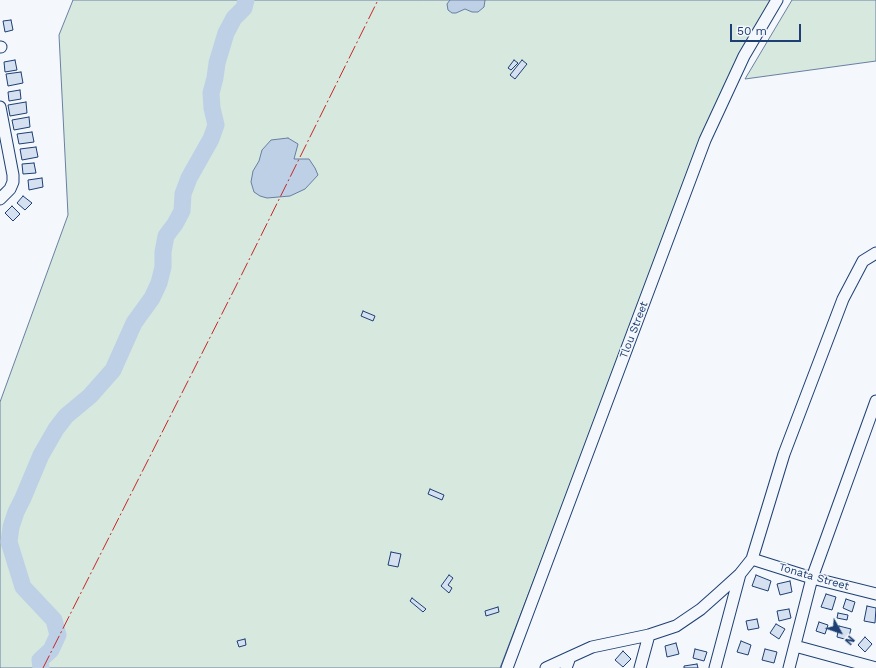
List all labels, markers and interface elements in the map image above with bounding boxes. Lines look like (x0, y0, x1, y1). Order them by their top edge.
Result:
scale bar (732, 16, 803, 42)
text: 50 m (737, 24, 767, 38)
street label: Tlou Street (617, 300, 651, 360)
street label: Tonata Street (777, 561, 851, 593)
north arrow (820, 612, 860, 652)
text: N (842, 633, 857, 647)

